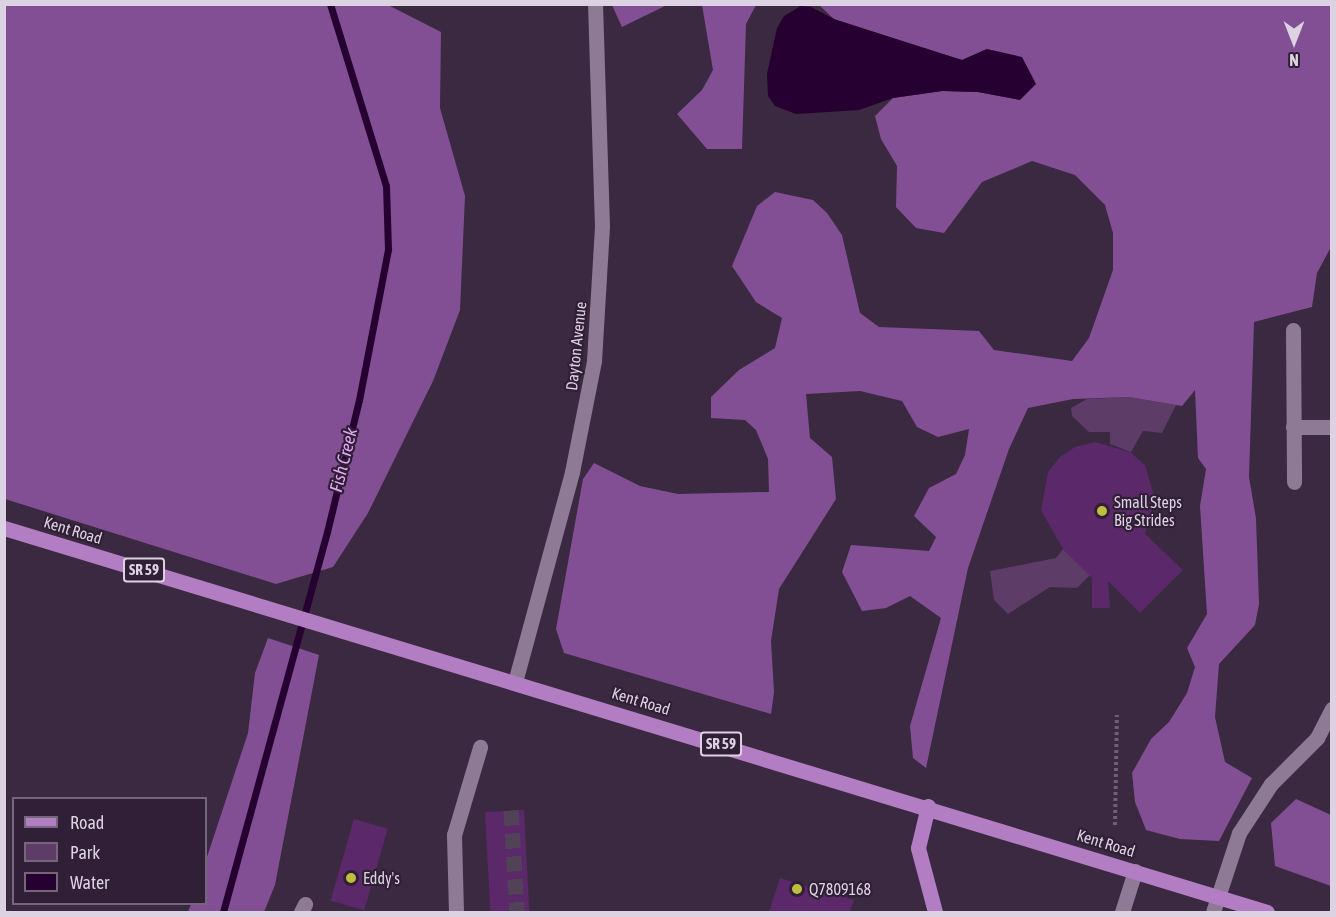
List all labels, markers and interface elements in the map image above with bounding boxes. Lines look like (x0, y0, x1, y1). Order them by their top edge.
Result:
north arrow (1264, 12, 1324, 72)
text: N (1289, 51, 1299, 69)
street label: Dayton Avenue (562, 301, 590, 391)
water label: Fish Creek (326, 426, 362, 494)
place label: Small Steps Big Strides (1114, 492, 1182, 530)
marker: Small Steps Big Strides (1095, 504, 1109, 518)
street label: Kent Road (42, 512, 104, 548)
road number: SR 59 (123, 558, 165, 582)
street label: Kent Road (610, 683, 672, 719)
road number: SR 59 (700, 732, 742, 756)
legend (12, 797, 207, 905)
text: Road (70, 812, 104, 833)
street label: Kent Road (1075, 825, 1137, 861)
text: Park (70, 842, 100, 863)
place label: Eddy's (363, 868, 400, 888)
marker: Eddy's (344, 871, 358, 885)
text: Water (70, 872, 109, 893)
place label: Q7809168 (809, 879, 871, 899)
marker: Q7809168 (790, 882, 804, 896)

